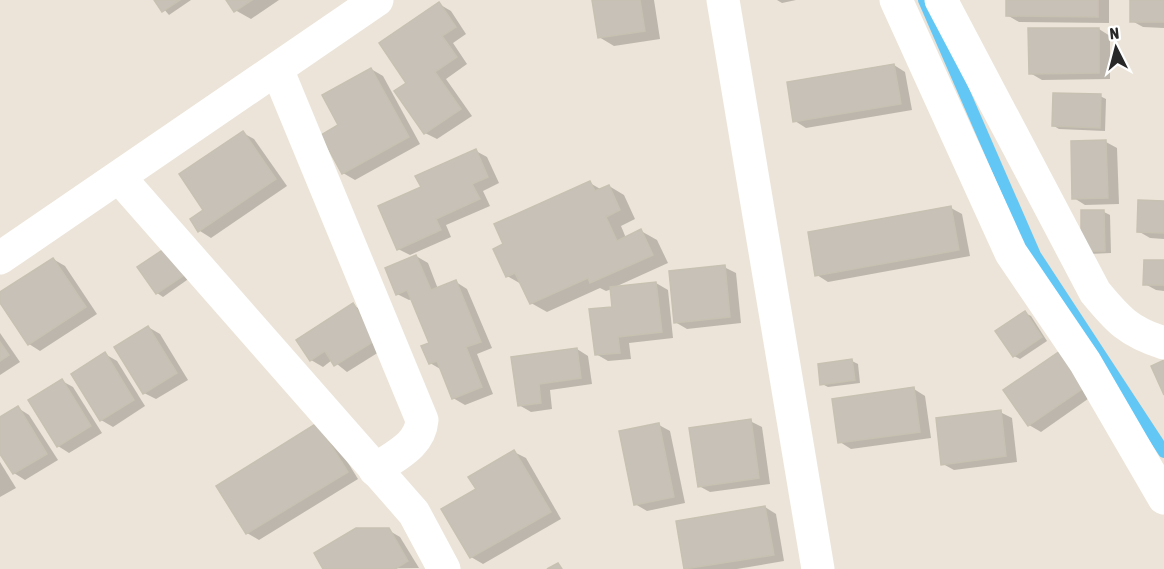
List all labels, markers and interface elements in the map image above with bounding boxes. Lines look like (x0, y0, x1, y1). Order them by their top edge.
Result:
north arrow (1086, 18, 1146, 78)
text: N (1109, 24, 1120, 43)

